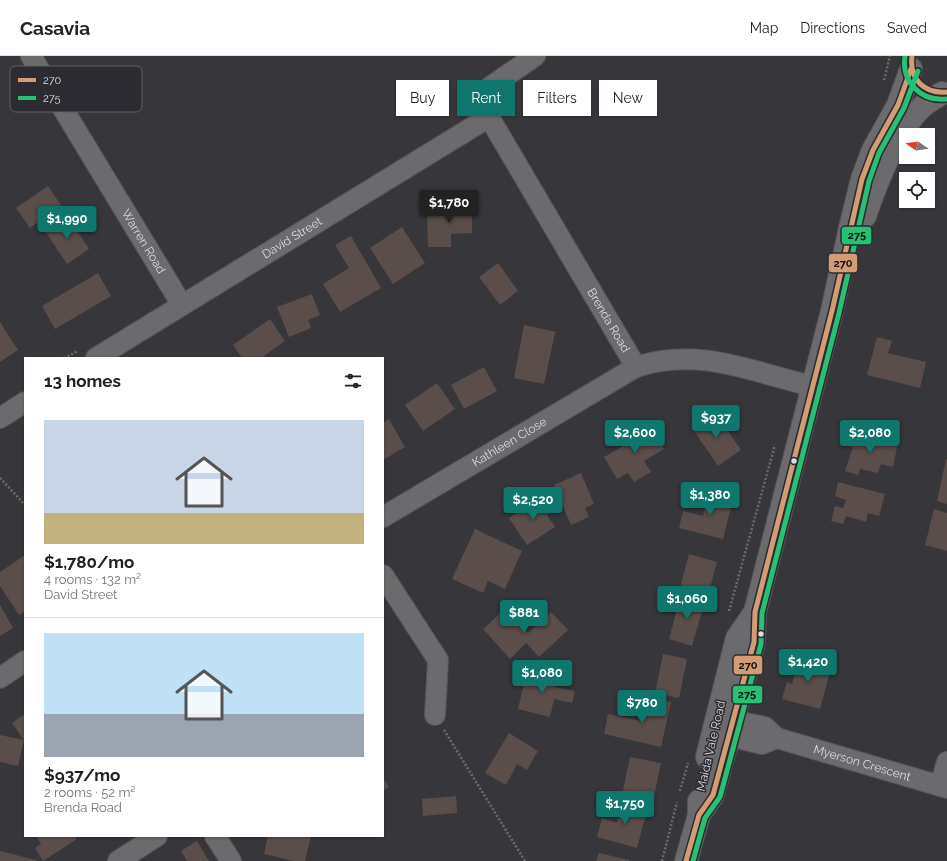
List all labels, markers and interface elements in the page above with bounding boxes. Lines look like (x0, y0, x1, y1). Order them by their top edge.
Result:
text: Casavia (20, 17, 90, 39)
text: Map (750, 20, 778, 36)
text: Directions (800, 20, 865, 36)
text: Saved (887, 20, 927, 36)
legend (10, 66, 142, 112)
text: 270 (43, 74, 62, 87)
chip: Buy (396, 80, 449, 116)
chip: Rent (457, 80, 515, 116)
chip: Filters (523, 80, 591, 116)
chip: New (599, 80, 657, 116)
text: 275 (43, 92, 60, 105)
north arrow (899, 128, 935, 164)
map controls (899, 128, 935, 208)
button: locate (899, 172, 935, 208)
pin: $1,780 (416, 190, 482, 224)
text: $1,780 (429, 195, 469, 210)
pin: $1,990 (34, 206, 100, 240)
street label: Warren Road (119, 207, 168, 276)
text: $1,990 (47, 211, 87, 226)
street label: David Street (260, 214, 325, 261)
line badge: 275 (841, 226, 872, 245)
text: 275 (848, 229, 866, 242)
line badge: 270 (828, 253, 858, 273)
text: 270 (833, 257, 853, 270)
street label: Brenda Road (584, 286, 633, 355)
icon: filters (342, 370, 364, 392)
text: 13 homes (44, 371, 121, 391)
pin: $937 (692, 405, 740, 439)
text: $937 (701, 410, 731, 425)
street label: Kathleen Close (470, 415, 549, 470)
pin: $2,600 (602, 420, 668, 454)
pin: $2,080 (837, 420, 903, 454)
text: $2,600 (614, 425, 656, 440)
text: $2,080 (849, 425, 891, 440)
icon: home (168, 446, 240, 518)
unlabelled marker (789, 456, 799, 466)
pin: $1,380 (677, 482, 743, 516)
pin: $2,520 (500, 487, 566, 521)
text: $1,380 (690, 487, 730, 502)
text: $2,520 (512, 492, 554, 507)
text: $1,780/mo (44, 552, 134, 572)
text: 4 rooms · 132 m² (44, 572, 141, 587)
pin: $1,060 (654, 586, 720, 620)
text: David Street (44, 587, 117, 602)
text: $1,060 (666, 591, 708, 606)
pin: $881 (500, 600, 548, 634)
text: $881 (509, 605, 539, 620)
unlabelled marker (756, 629, 766, 639)
pin: $1,420 (775, 649, 841, 683)
text: $1,420 (788, 654, 828, 669)
line badge: 270 (733, 655, 763, 675)
icon: home (168, 659, 240, 731)
text: 270 (738, 659, 758, 672)
pin: $1,080 (509, 660, 575, 694)
text: $1,080 (521, 665, 563, 680)
line badge: 275 (732, 685, 763, 704)
text: 275 (738, 688, 756, 701)
pin: $780 (618, 690, 666, 724)
text: $780 (626, 695, 658, 710)
street label: Maida Vale Road (694, 699, 728, 793)
street label: Myerson Crescent (812, 742, 912, 784)
text: $937/mo (44, 765, 120, 785)
text: 2 rooms · 52 m² (44, 785, 135, 800)
pin: $1,750 (592, 791, 658, 825)
text: $1,750 (605, 796, 645, 811)
text: Brenda Road (44, 800, 122, 815)

